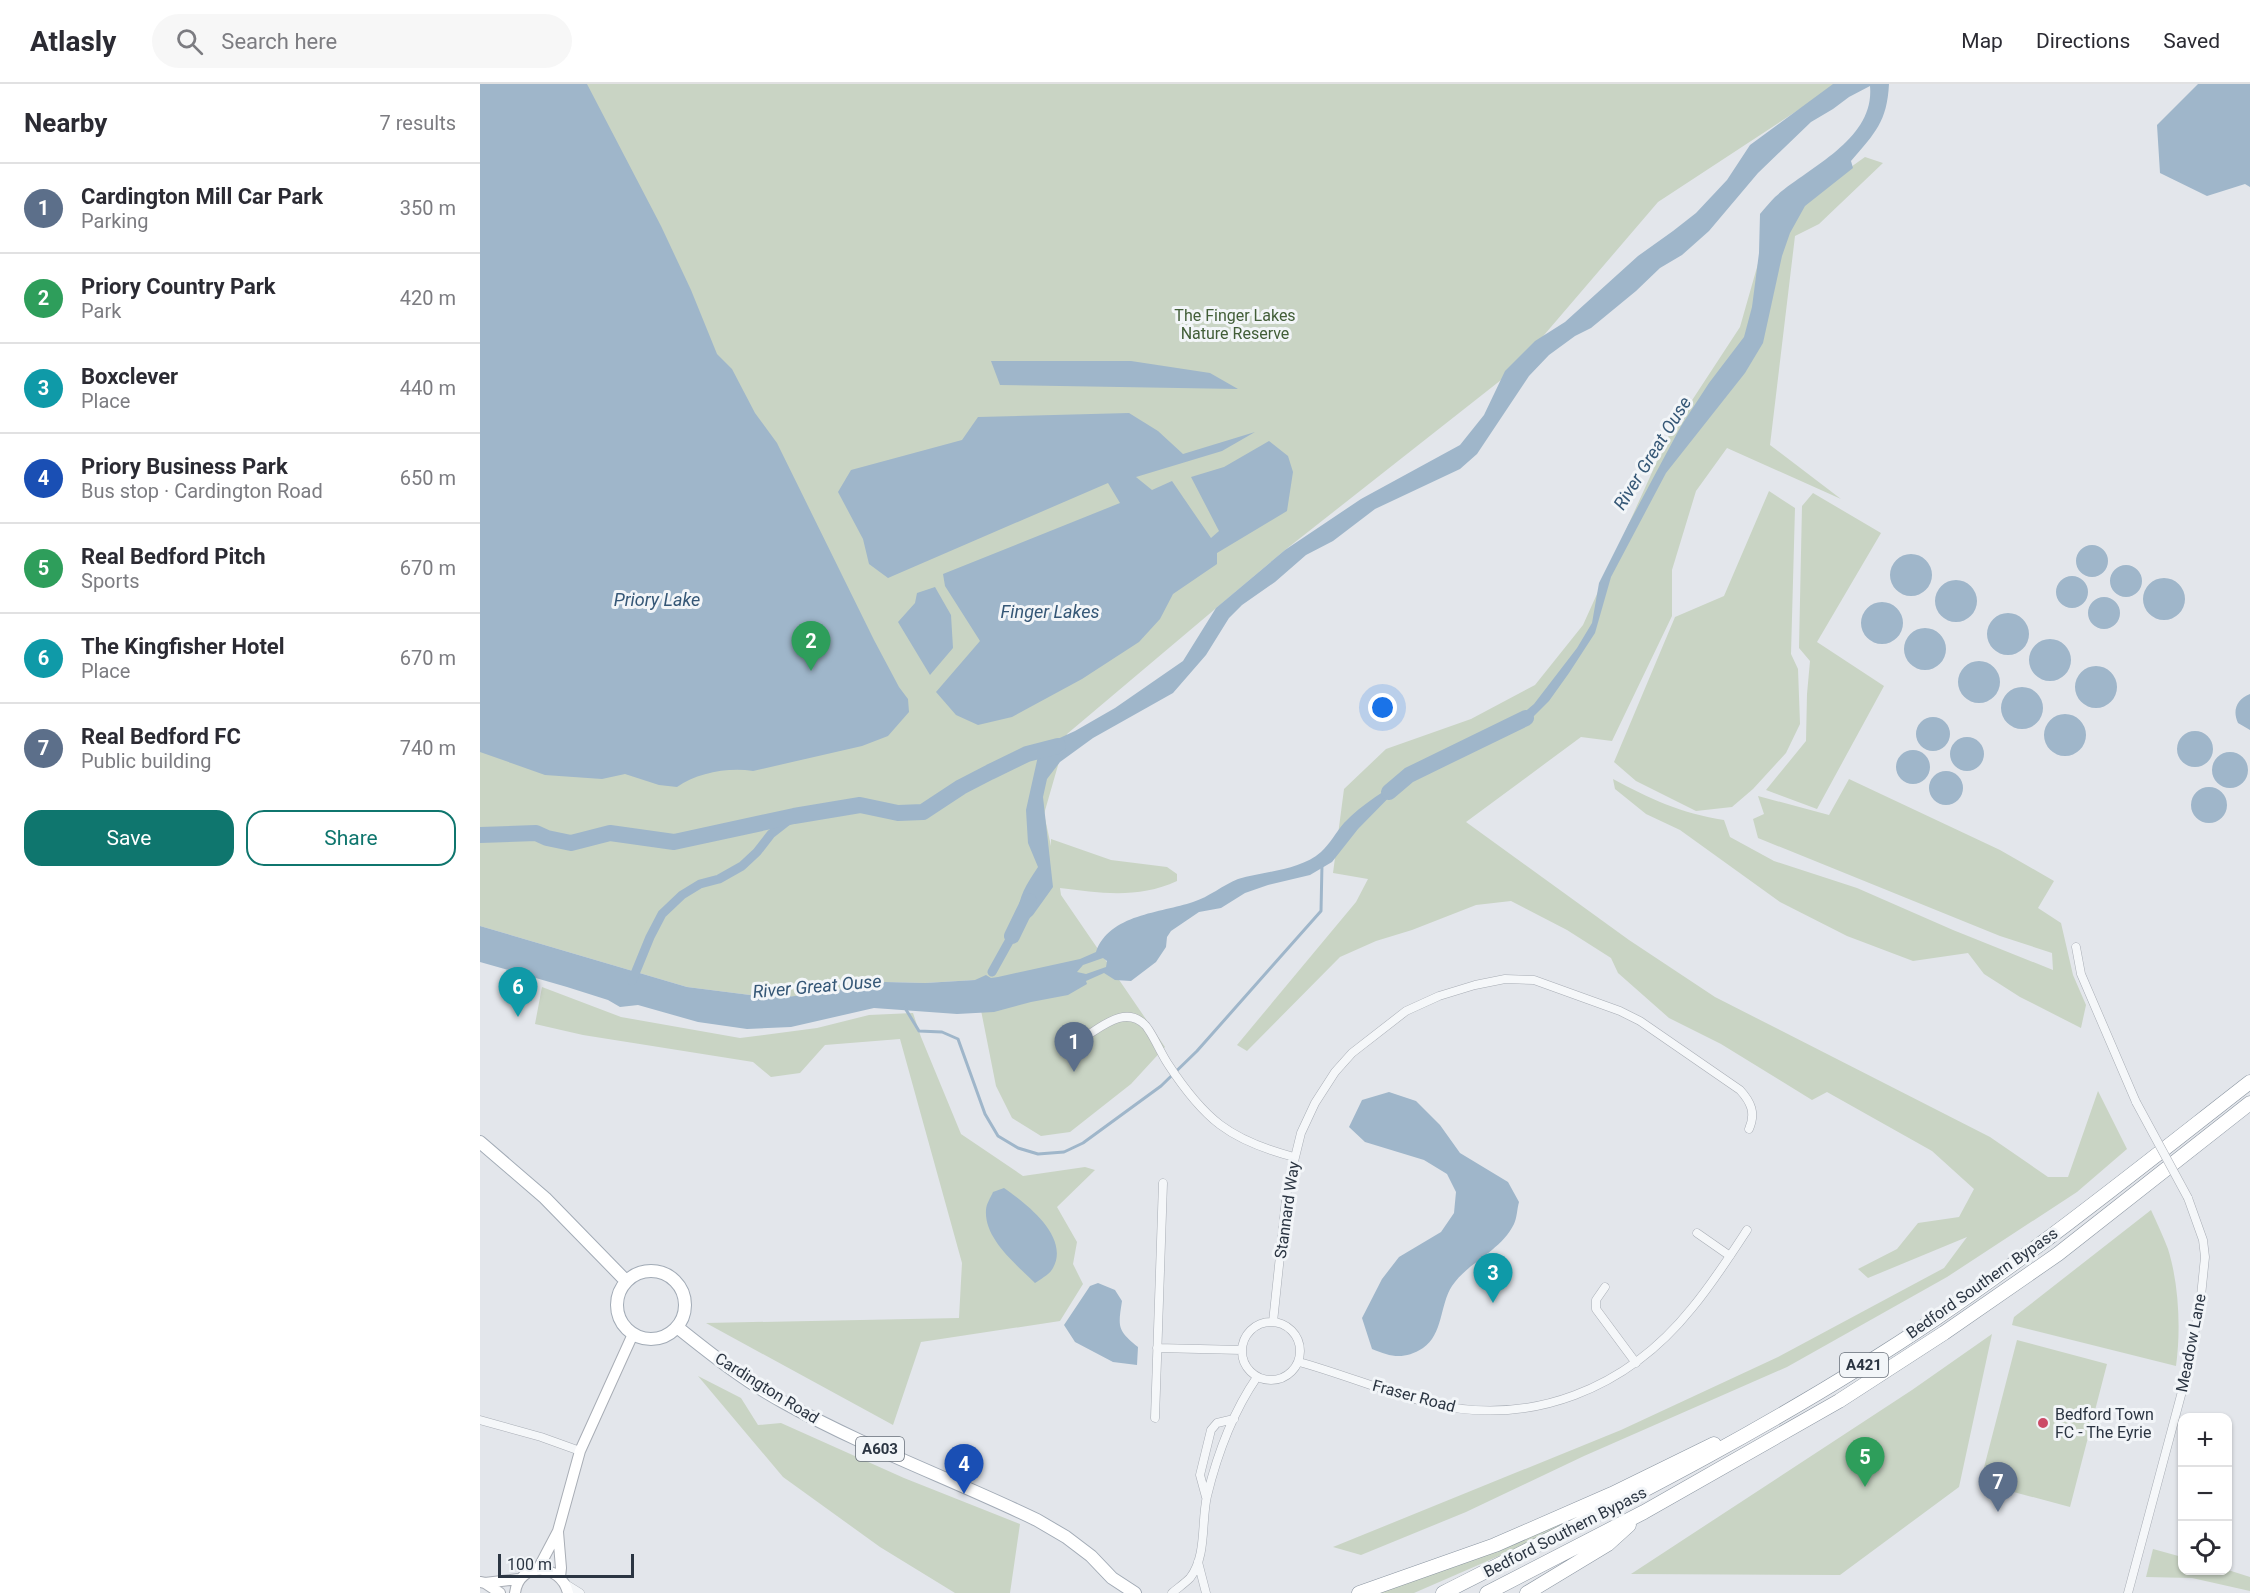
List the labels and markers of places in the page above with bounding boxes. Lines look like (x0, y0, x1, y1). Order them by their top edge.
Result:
pin: 2 (792, 622, 830, 671)
pin: 6 (498, 968, 537, 1017)
pin: 1 (1054, 1022, 1094, 1072)
pin: 3 (1474, 1254, 1512, 1303)
place label: Bedford Town FC - The Eyrie (2055, 1405, 2154, 1442)
marker: Bedford Town FC - The Eyrie (2036, 1416, 2050, 1430)
pin: 5 (1846, 1438, 1884, 1487)
pin: 4 (944, 1444, 984, 1494)
pin: 7 (1978, 1462, 2018, 1512)

